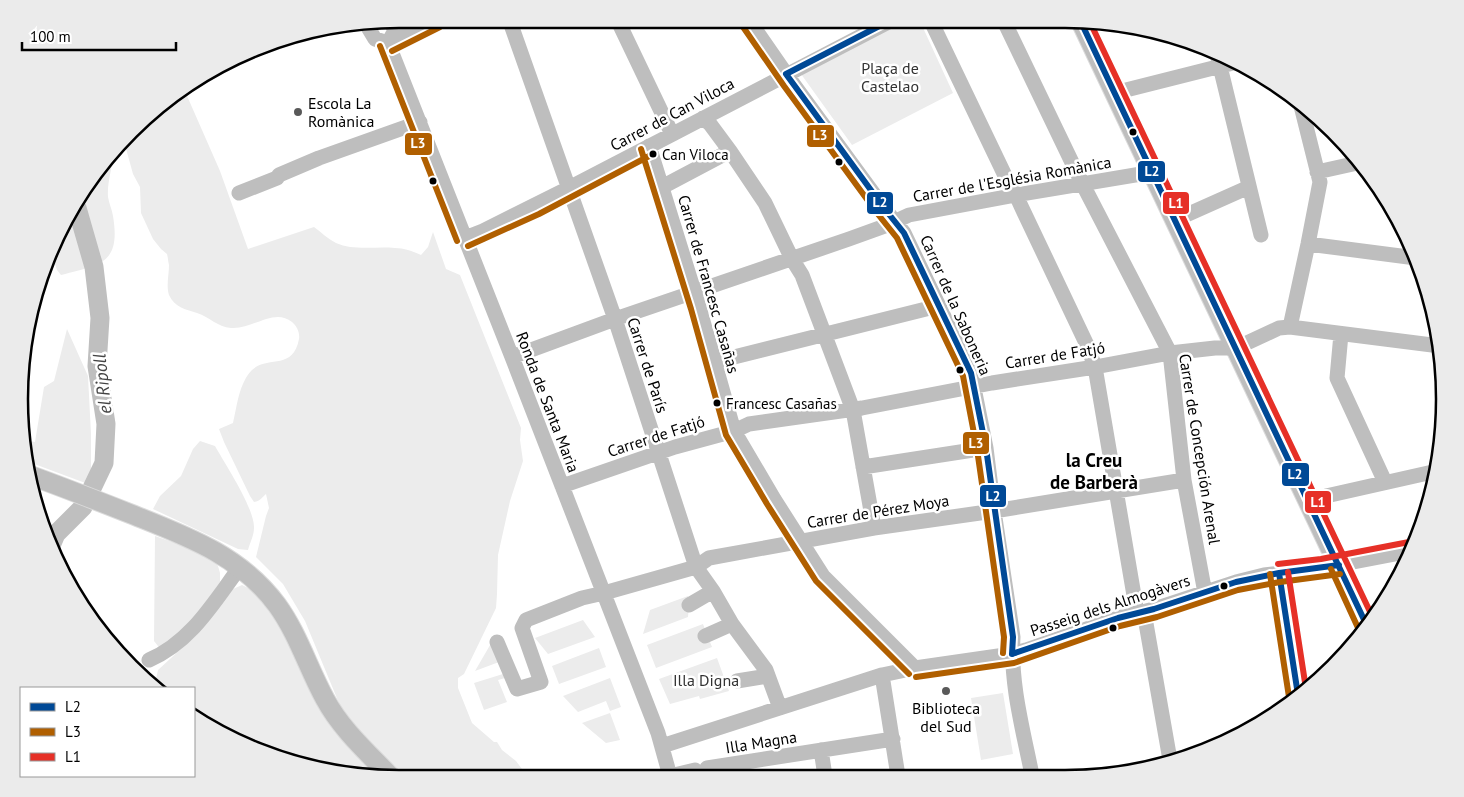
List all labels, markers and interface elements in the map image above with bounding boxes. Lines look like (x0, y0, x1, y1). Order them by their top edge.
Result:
scale bar (22, 20, 176, 52)
text: 100 m (30, 27, 71, 46)
park label: Plaça de Castelao (861, 58, 919, 96)
street label: Carrer de Can Viloca (607, 73, 737, 155)
place label: Escola La Romànica (308, 93, 374, 131)
marker: Escola La Romànica (292, 106, 304, 118)
line badge: L3 (806, 124, 835, 148)
text: L3 (812, 126, 828, 144)
unlabelled marker (1128, 127, 1138, 137)
line badge: L3 (404, 132, 433, 156)
text: L3 (410, 134, 426, 152)
place label: Can Viloca (662, 145, 729, 163)
marker: Can Viloca (648, 149, 658, 159)
street label: Carrer de l'Església Romànica (911, 152, 1113, 206)
unlabelled marker (834, 157, 844, 167)
line badge: L2 (1137, 160, 1166, 183)
text: L2 (1144, 162, 1160, 180)
unlabelled marker (428, 176, 438, 186)
line badge: L2 (866, 191, 894, 215)
line badge: L1 (1162, 191, 1190, 215)
street label: Carrer de Francesc Casañas (674, 192, 744, 376)
text: L2 (872, 193, 888, 211)
text: L1 (1168, 194, 1184, 212)
street label: Carrer de la Saboneria (916, 232, 996, 378)
street label: Carrer de París (623, 315, 673, 416)
street label: Ronda de Santa Maria (512, 329, 584, 475)
street label: Carrer de Fatjó (1004, 337, 1106, 373)
street label: Carrer de Concepción Arenal (1175, 352, 1225, 546)
water label: el Ripoll (87, 353, 117, 415)
unlabelled marker (955, 365, 965, 375)
place label: Francesc Casañas (726, 394, 837, 413)
marker: Francesc Casañas (712, 398, 722, 408)
street label: Carrer de Fatjó (605, 411, 707, 461)
line badge: L3 (962, 431, 990, 455)
text: L3 (968, 434, 984, 452)
district label: la Creu de Barberà (1050, 448, 1138, 494)
line badge: L2 (1281, 462, 1310, 487)
text: L2 (1287, 465, 1303, 483)
line badge: L2 (979, 484, 1007, 508)
text: L2 (985, 487, 1001, 505)
street label: Carrer de Pérez Moya (805, 490, 951, 532)
line badge: L1 (1304, 490, 1332, 514)
text: L1 (1310, 493, 1326, 511)
street label: Passeig dels Almogàvers (1028, 570, 1193, 640)
unlabelled marker (1219, 581, 1229, 591)
unlabelled marker (1108, 623, 1118, 633)
park label: Illa Digna (673, 670, 739, 690)
marker: Biblioteca del Sud (940, 685, 952, 697)
legend (20, 687, 195, 777)
text: L2 (65, 697, 81, 716)
place label: Biblioteca del Sud (912, 698, 980, 736)
text: L3 (65, 722, 81, 741)
street label: Illa Magna (724, 726, 798, 758)
text: L1 (65, 747, 81, 766)

